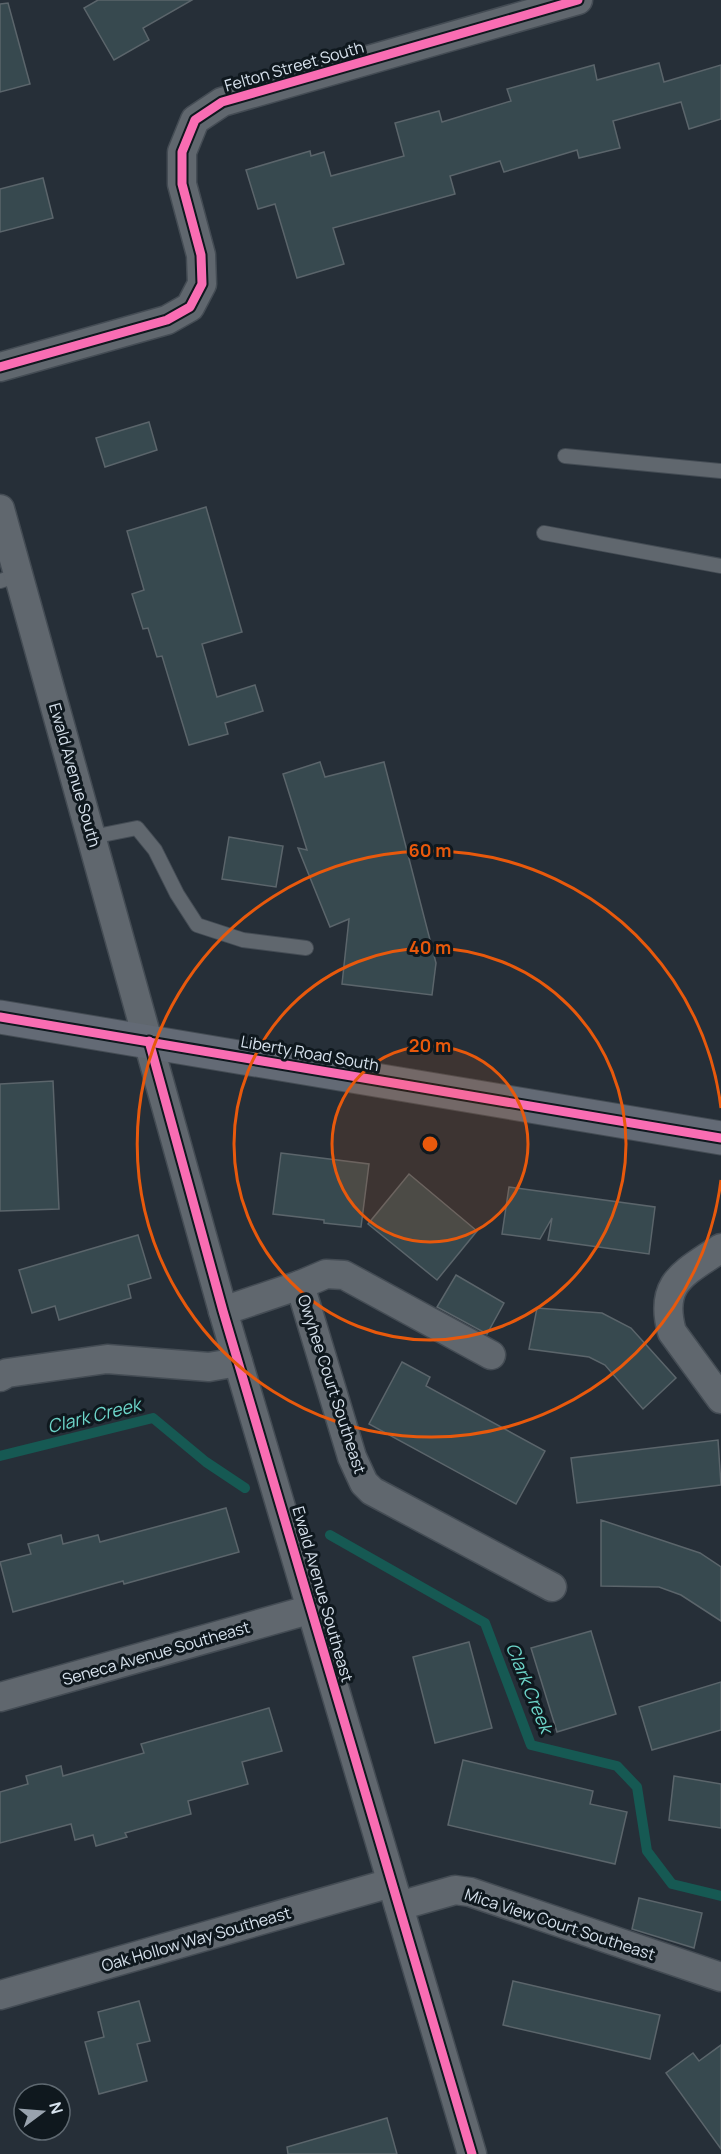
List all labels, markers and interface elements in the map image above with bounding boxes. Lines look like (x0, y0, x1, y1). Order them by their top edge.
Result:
street label: Felton Street South (222, 36, 366, 96)
street label: Ewald Avenue South (44, 700, 106, 850)
text: 60 m (409, 838, 451, 862)
text: 40 m (409, 935, 451, 959)
street label: Liberty Road South (239, 1030, 381, 1076)
text: 20 m (409, 1033, 451, 1057)
centre of rings (420, 1134, 440, 1154)
street label: Owyhee Court Southeast (293, 1292, 371, 1476)
water label: Clark Creek (45, 1391, 146, 1438)
street label: Ewald Avenue Southeast (287, 1504, 359, 1684)
street label: Seneca Avenue Southeast (60, 1616, 252, 1690)
water label: Clark Creek (501, 1639, 560, 1739)
street label: Mica View Court Southeast (462, 1883, 658, 1965)
street label: Oak Hollow Way Southeast (99, 1901, 293, 1977)
north arrow (12, 2082, 72, 2142)
text: N (44, 2099, 69, 2116)

